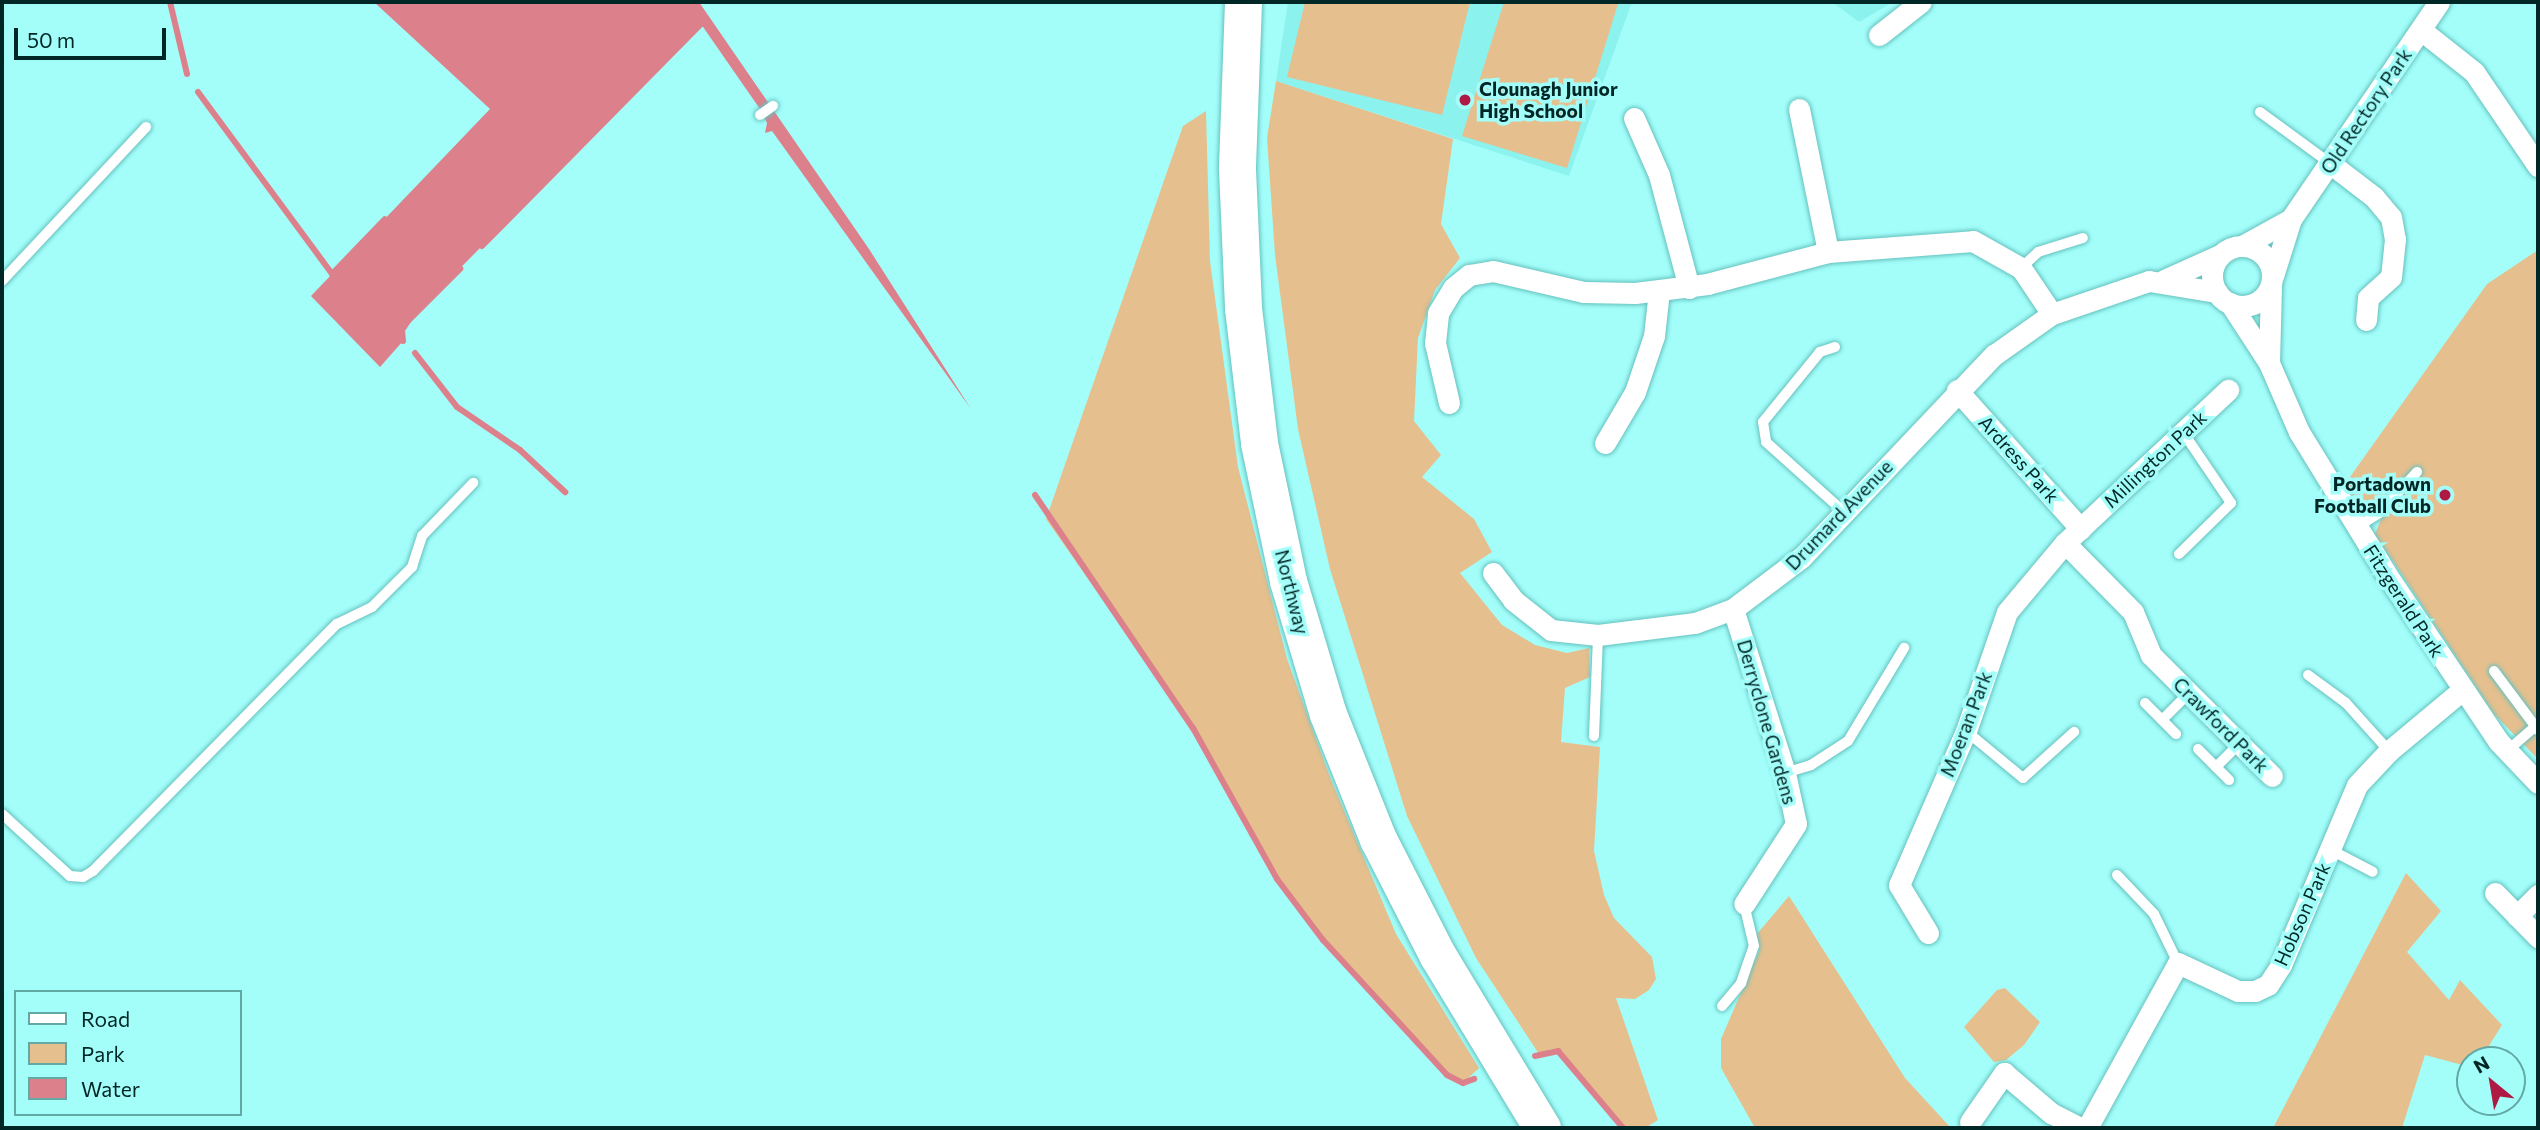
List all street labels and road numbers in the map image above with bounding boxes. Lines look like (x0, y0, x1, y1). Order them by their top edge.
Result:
street label: Old Rectory Park (2316, 44, 2416, 178)
street label: Millington Park (2099, 406, 2211, 512)
street label: Ardress Park (1974, 411, 2064, 507)
street label: Drumard Avenue (1781, 455, 1897, 575)
street label: Fitzgerald Park (2359, 540, 2449, 662)
street label: Northway (1270, 547, 1314, 637)
street label: Derryclone Gardens (1733, 637, 1801, 807)
street label: Moeran Park (1935, 668, 1997, 780)
street label: Crawford Park (2169, 673, 2273, 777)
street label: Hobson Park (2269, 859, 2335, 969)

